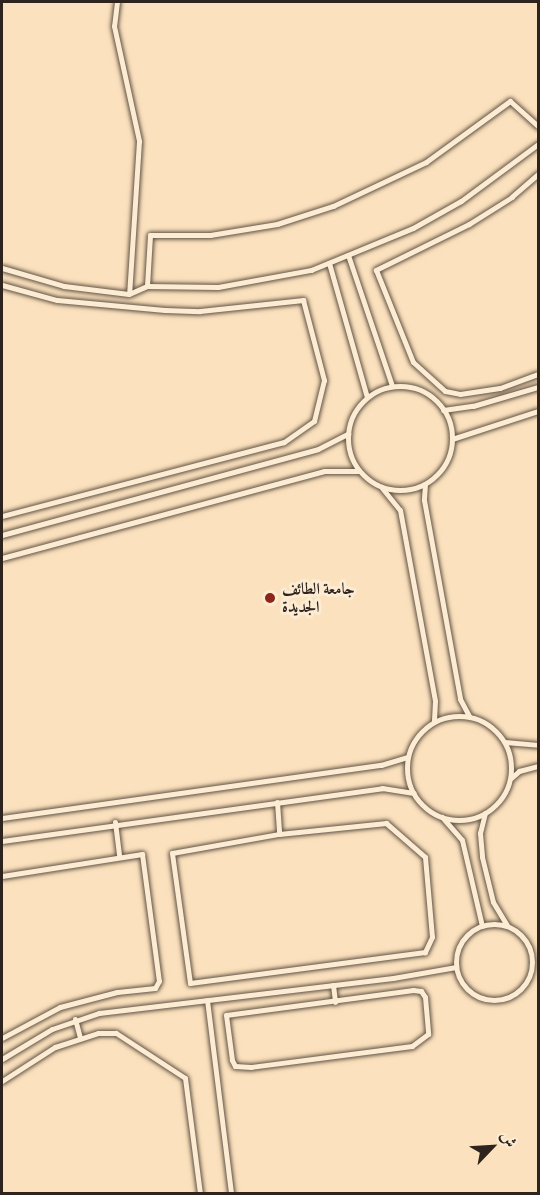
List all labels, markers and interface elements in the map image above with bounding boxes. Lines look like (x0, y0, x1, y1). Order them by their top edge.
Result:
place label: جامعة الطائف الجديدة (282, 579, 355, 617)
marker: جامعة الطائف الجديدة (263, 591, 277, 605)
north arrow (462, 1117, 522, 1177)
text: ش (497, 1128, 521, 1150)

